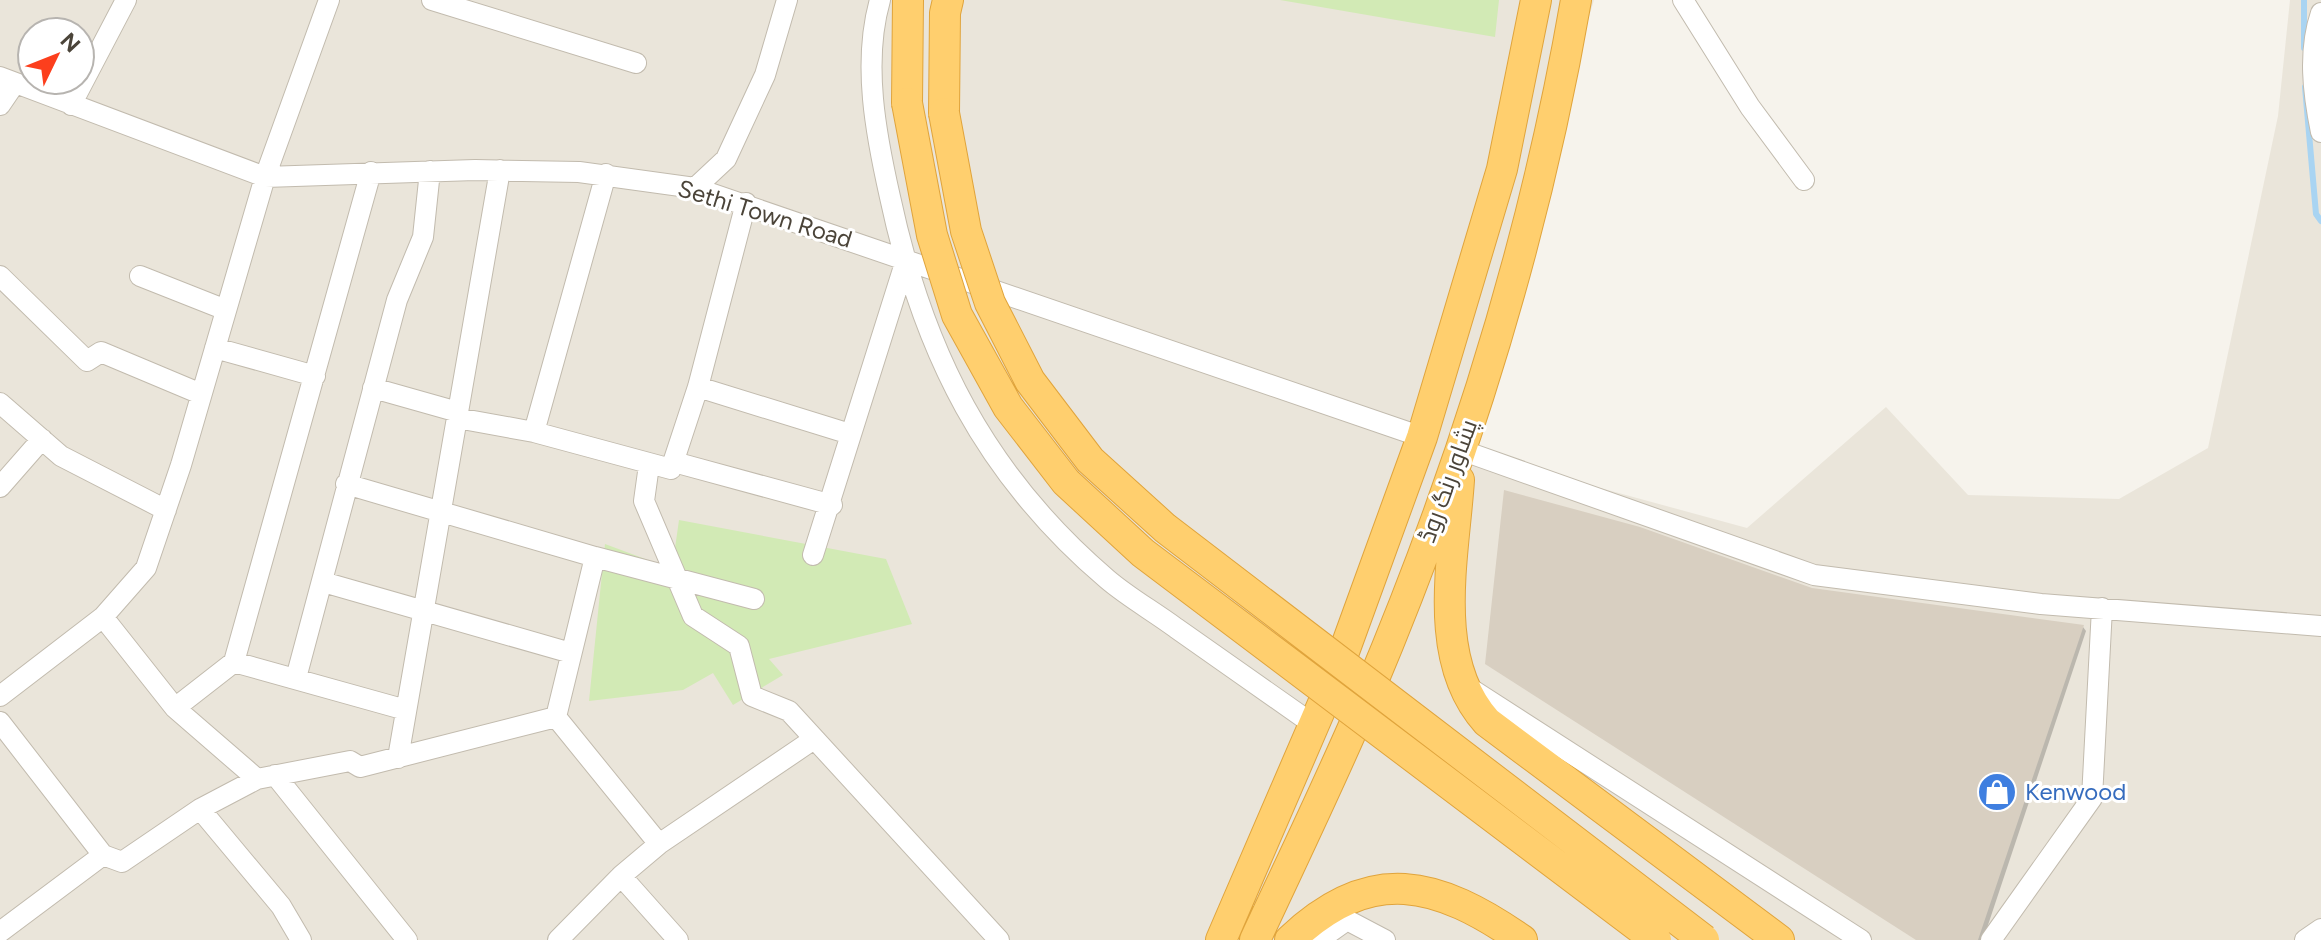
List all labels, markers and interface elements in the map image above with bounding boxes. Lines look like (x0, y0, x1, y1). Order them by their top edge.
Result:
north arrow (16, 16, 96, 96)
text: N (55, 27, 86, 58)
street label: Sethi Town Road (675, 173, 856, 254)
street label: پشاور رنگ روڈ (1412, 415, 1485, 547)
shop icon: Kenwood (1976, 771, 2018, 813)
place label: Kenwood (2025, 777, 2126, 806)

